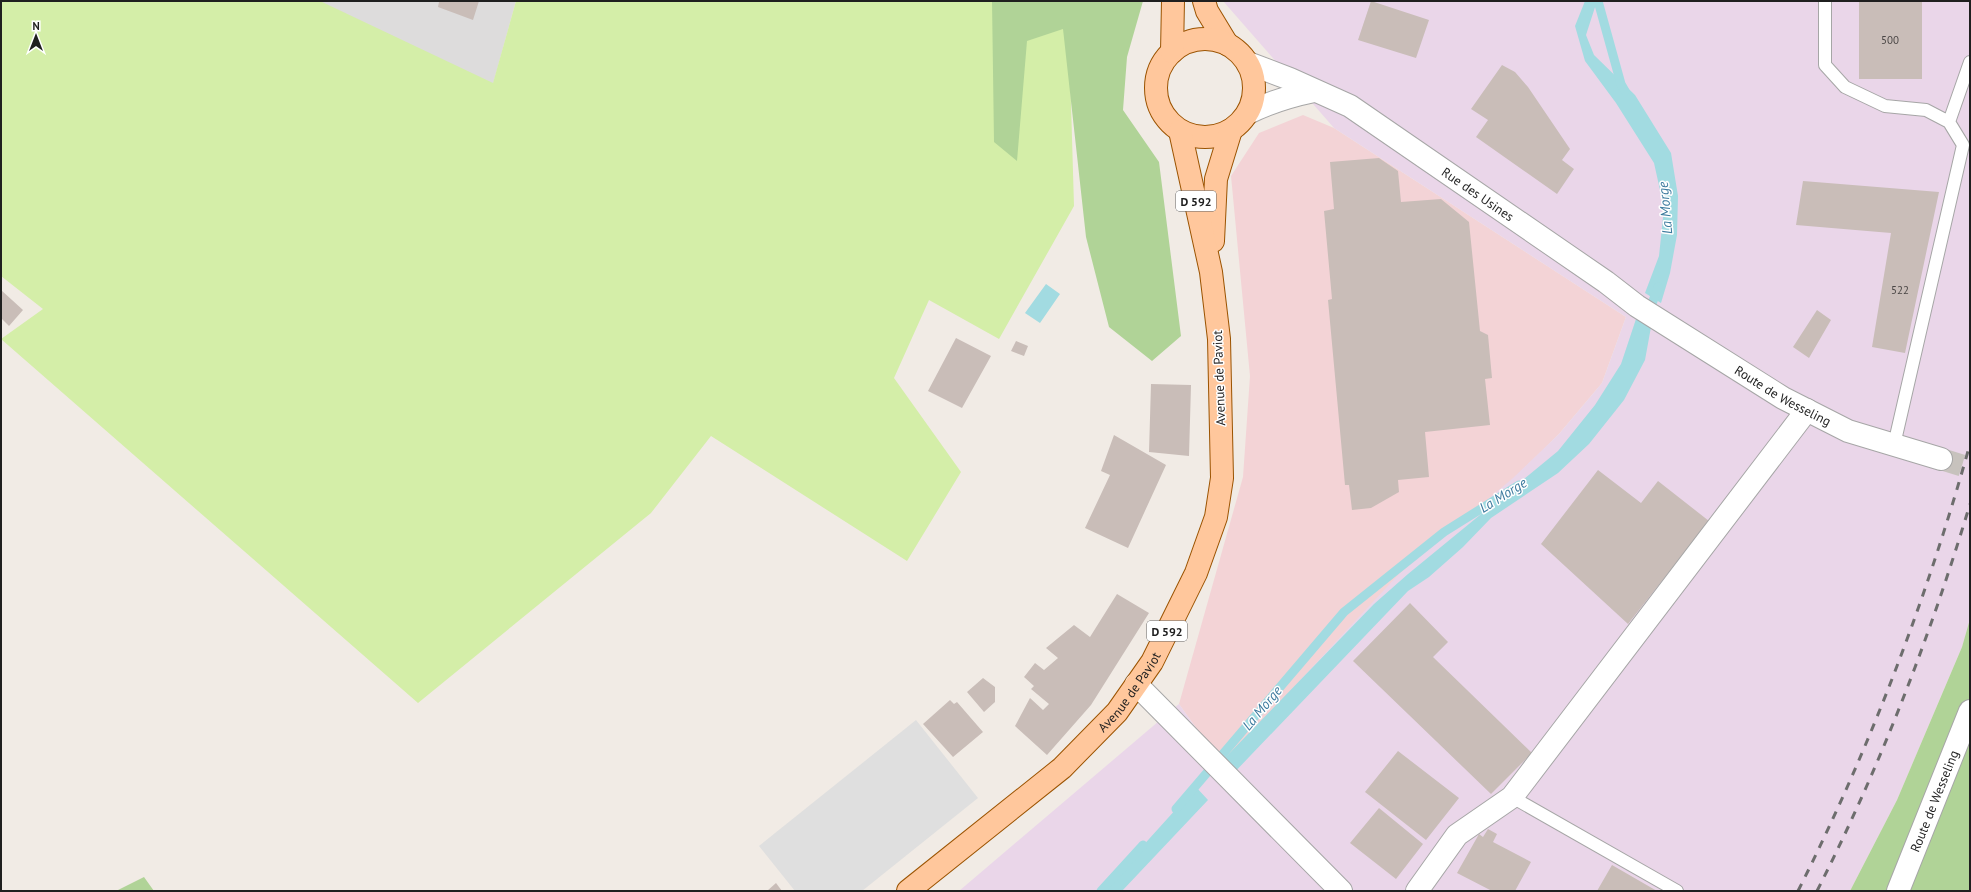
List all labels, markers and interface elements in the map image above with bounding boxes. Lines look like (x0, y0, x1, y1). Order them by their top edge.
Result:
north arrow (16, 16, 56, 56)
text: N (32, 19, 40, 33)
house number: 500 (1881, 33, 1899, 47)
street label: Rue des Usines (1439, 163, 1517, 225)
water label: La Morge (1654, 180, 1676, 235)
road number: D 592 (1176, 191, 1216, 211)
house number: 522 (1891, 283, 1909, 297)
street label: Avenue de Paviot (1209, 329, 1229, 426)
street label: Route de Wesseling (1732, 361, 1834, 430)
water label: La Morge (1476, 473, 1531, 517)
road number: D 592 (1147, 621, 1187, 641)
street label: Avenue de Paviot (1094, 649, 1164, 735)
water label: La Morge (1238, 682, 1286, 734)
street label: Route de Wesseling (1906, 748, 1962, 854)

